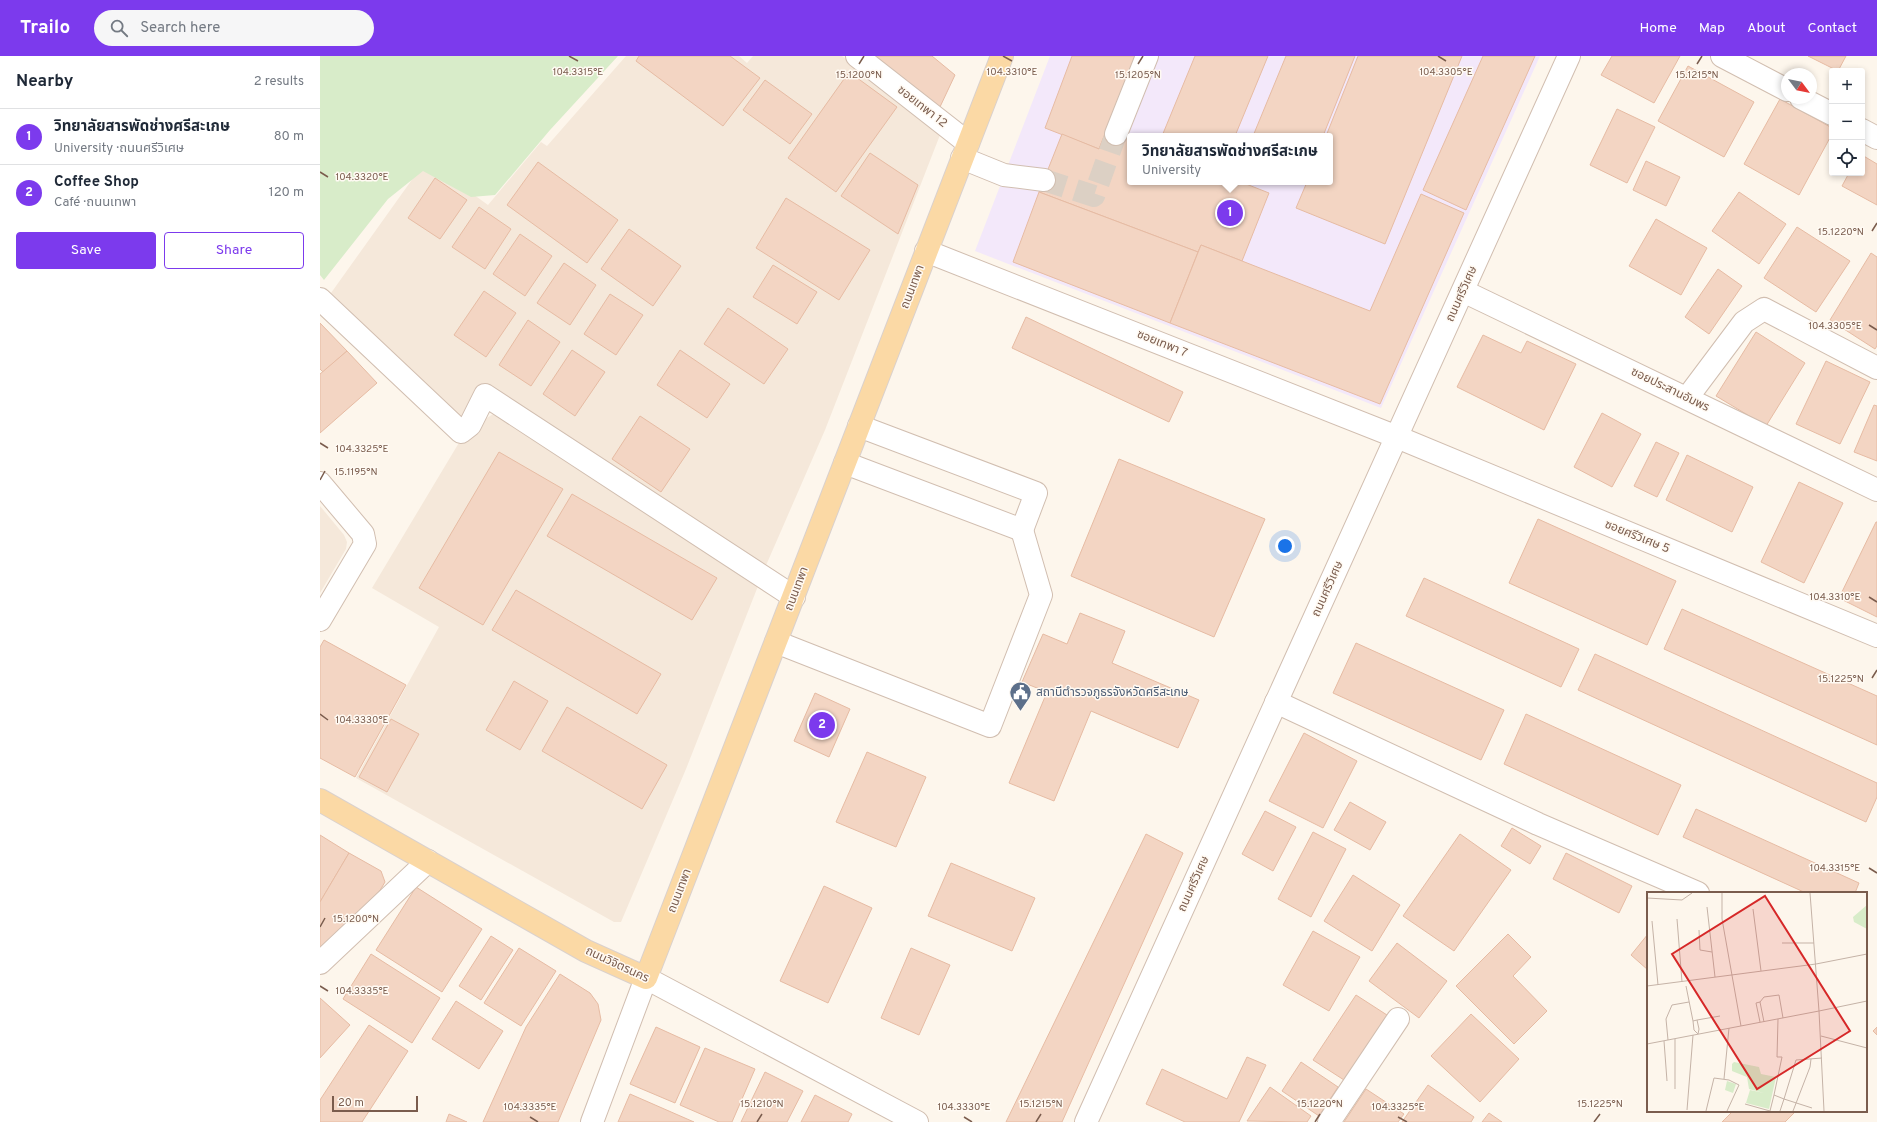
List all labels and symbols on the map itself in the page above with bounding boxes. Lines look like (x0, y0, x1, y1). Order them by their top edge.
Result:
text: 104.3315°E (553, 66, 603, 79)
text: 104.3310°E (987, 66, 1037, 79)
text: 104.3305°E (1419, 66, 1473, 79)
north arrow (1781, 68, 1817, 104)
text: 15.1200°N (836, 69, 882, 82)
text: 15.1205°N (1115, 69, 1161, 82)
text: 15.1215°N (1675, 69, 1719, 82)
street label: ซอยเทพา 12 (894, 82, 950, 132)
text: 104.3320°E (335, 171, 389, 184)
pin: 1 (1217, 198, 1243, 228)
text: 15.1220°N (1818, 226, 1864, 239)
street label: ถนนเทพา (897, 263, 929, 311)
street label: ถนนศรีวิเศษ (1443, 263, 1482, 325)
text: 104.3305°E (1808, 320, 1862, 333)
street label: ซอยเทพา 7 (1134, 327, 1190, 361)
street label: ซอยประสานอัมพร (1628, 364, 1712, 416)
text: 104.3325°E (336, 443, 388, 456)
text: 15.1195°N (334, 466, 378, 479)
street label: ซอยศรีวิเศษ 5 (1602, 517, 1672, 557)
your location (1275, 536, 1295, 556)
street label: ถนนศรีวิเศษ (1309, 558, 1348, 620)
street label: ถนนเทพา (781, 565, 813, 613)
text: 104.3310°E (1810, 591, 1860, 604)
text: 15.1225°N (1818, 673, 1864, 686)
public building icon: สถานีตำรวจภูธรจังหวัดศรีสะเกษ (1008, 680, 1034, 713)
place label: สถานีตำรวจภูธรจังหวัดศรีสะเกษ (1036, 685, 1189, 701)
pin: 2 (809, 710, 835, 740)
text: 104.3330°E (335, 714, 389, 727)
street label: ถนนศรีวิเศษ (1175, 853, 1214, 915)
text: 104.3315°E (1810, 862, 1860, 875)
street label: ถนนเทพา (664, 867, 696, 915)
inset map (1647, 892, 1867, 1112)
text: 15.1200°N (333, 913, 379, 926)
street label: ถนนวิจิตรนคร (583, 943, 651, 987)
text: 104.3335°E (336, 985, 388, 998)
scale bar (332, 1094, 418, 1113)
text: 15.1210°N (740, 1098, 784, 1111)
text: 15.1215°N (1019, 1098, 1063, 1111)
text: 15.1220°N (1297, 1098, 1343, 1111)
text: 15.1225°N (1577, 1098, 1623, 1111)
text: 104.3335°E (504, 1101, 556, 1114)
text: 104.3330°E (937, 1101, 991, 1114)
text: 104.3325°E (1372, 1101, 1424, 1114)

